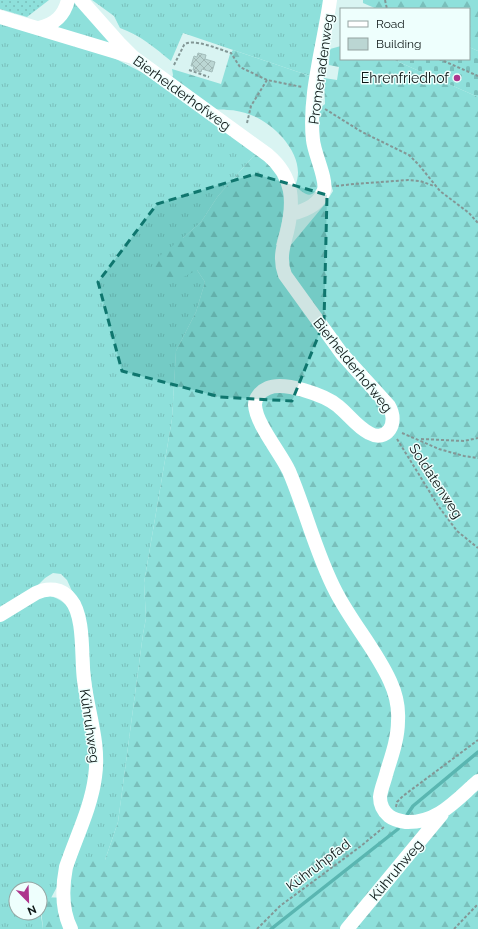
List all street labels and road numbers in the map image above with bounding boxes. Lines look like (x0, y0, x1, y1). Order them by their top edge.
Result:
street label: Promenadenweg (305, 13, 337, 125)
street label: Bierhelderhofweg (130, 52, 234, 134)
street label: Bierhelderhofweg (310, 315, 396, 415)
street label: Soldatenweg (406, 441, 466, 521)
street label: Kühruhweg (77, 688, 103, 764)
street label: Kühruhpfad (283, 836, 353, 894)
street label: Kühruhweg (366, 836, 426, 904)

